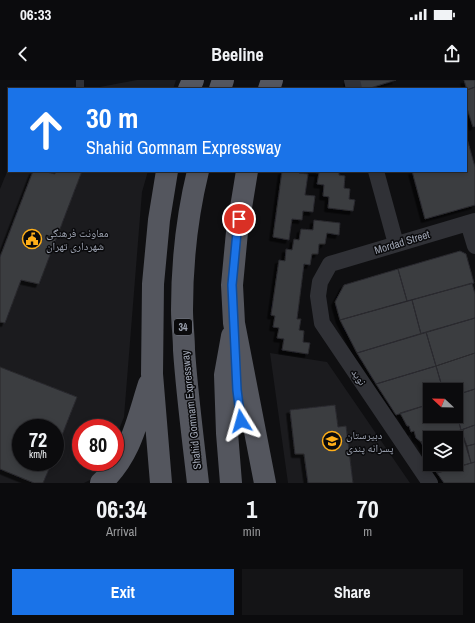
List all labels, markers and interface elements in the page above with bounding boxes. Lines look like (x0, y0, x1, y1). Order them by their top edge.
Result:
text: 06:33 (20, 4, 51, 25)
text: Beeline (211, 42, 264, 67)
icon: back (12, 43, 34, 65)
icon: share (441, 43, 463, 65)
text: 30 m (86, 99, 138, 137)
icon: ahead (20, 104, 72, 156)
text: Shahid Gomnam Expressway (86, 135, 281, 160)
pin (222, 202, 256, 236)
icon: arrive (228, 208, 250, 230)
place label: معاونت فرهنگی شهرداری تهران (46, 226, 109, 253)
street label: Mordad Street (373, 227, 432, 257)
public building icon: معاونت فرهنگی شهرداری تهران (21, 228, 43, 250)
road number: 34 (174, 319, 192, 335)
street label: Shahid Gomnam Expressway (178, 349, 204, 470)
street label: نوید (348, 366, 370, 388)
north arrow (423, 383, 463, 423)
map controls (423, 383, 463, 471)
position arrow (220, 400, 262, 442)
speed limit sign: 80 (72, 419, 124, 471)
text: 72 (29, 426, 47, 453)
place label: دبیرستان پسرانه پندی (346, 428, 394, 455)
school or university icon: دبیرستان پسرانه پندی (321, 430, 343, 452)
button: layers (423, 431, 463, 471)
text: km/h (29, 448, 47, 461)
text: 06:34 (96, 493, 147, 525)
text: 1 (246, 493, 257, 525)
text: 70 (357, 493, 379, 525)
text: Arrival (106, 523, 137, 540)
text: min (243, 523, 261, 540)
text: m (363, 523, 372, 540)
button: Exit (12, 569, 234, 615)
button: Share (242, 569, 463, 615)

